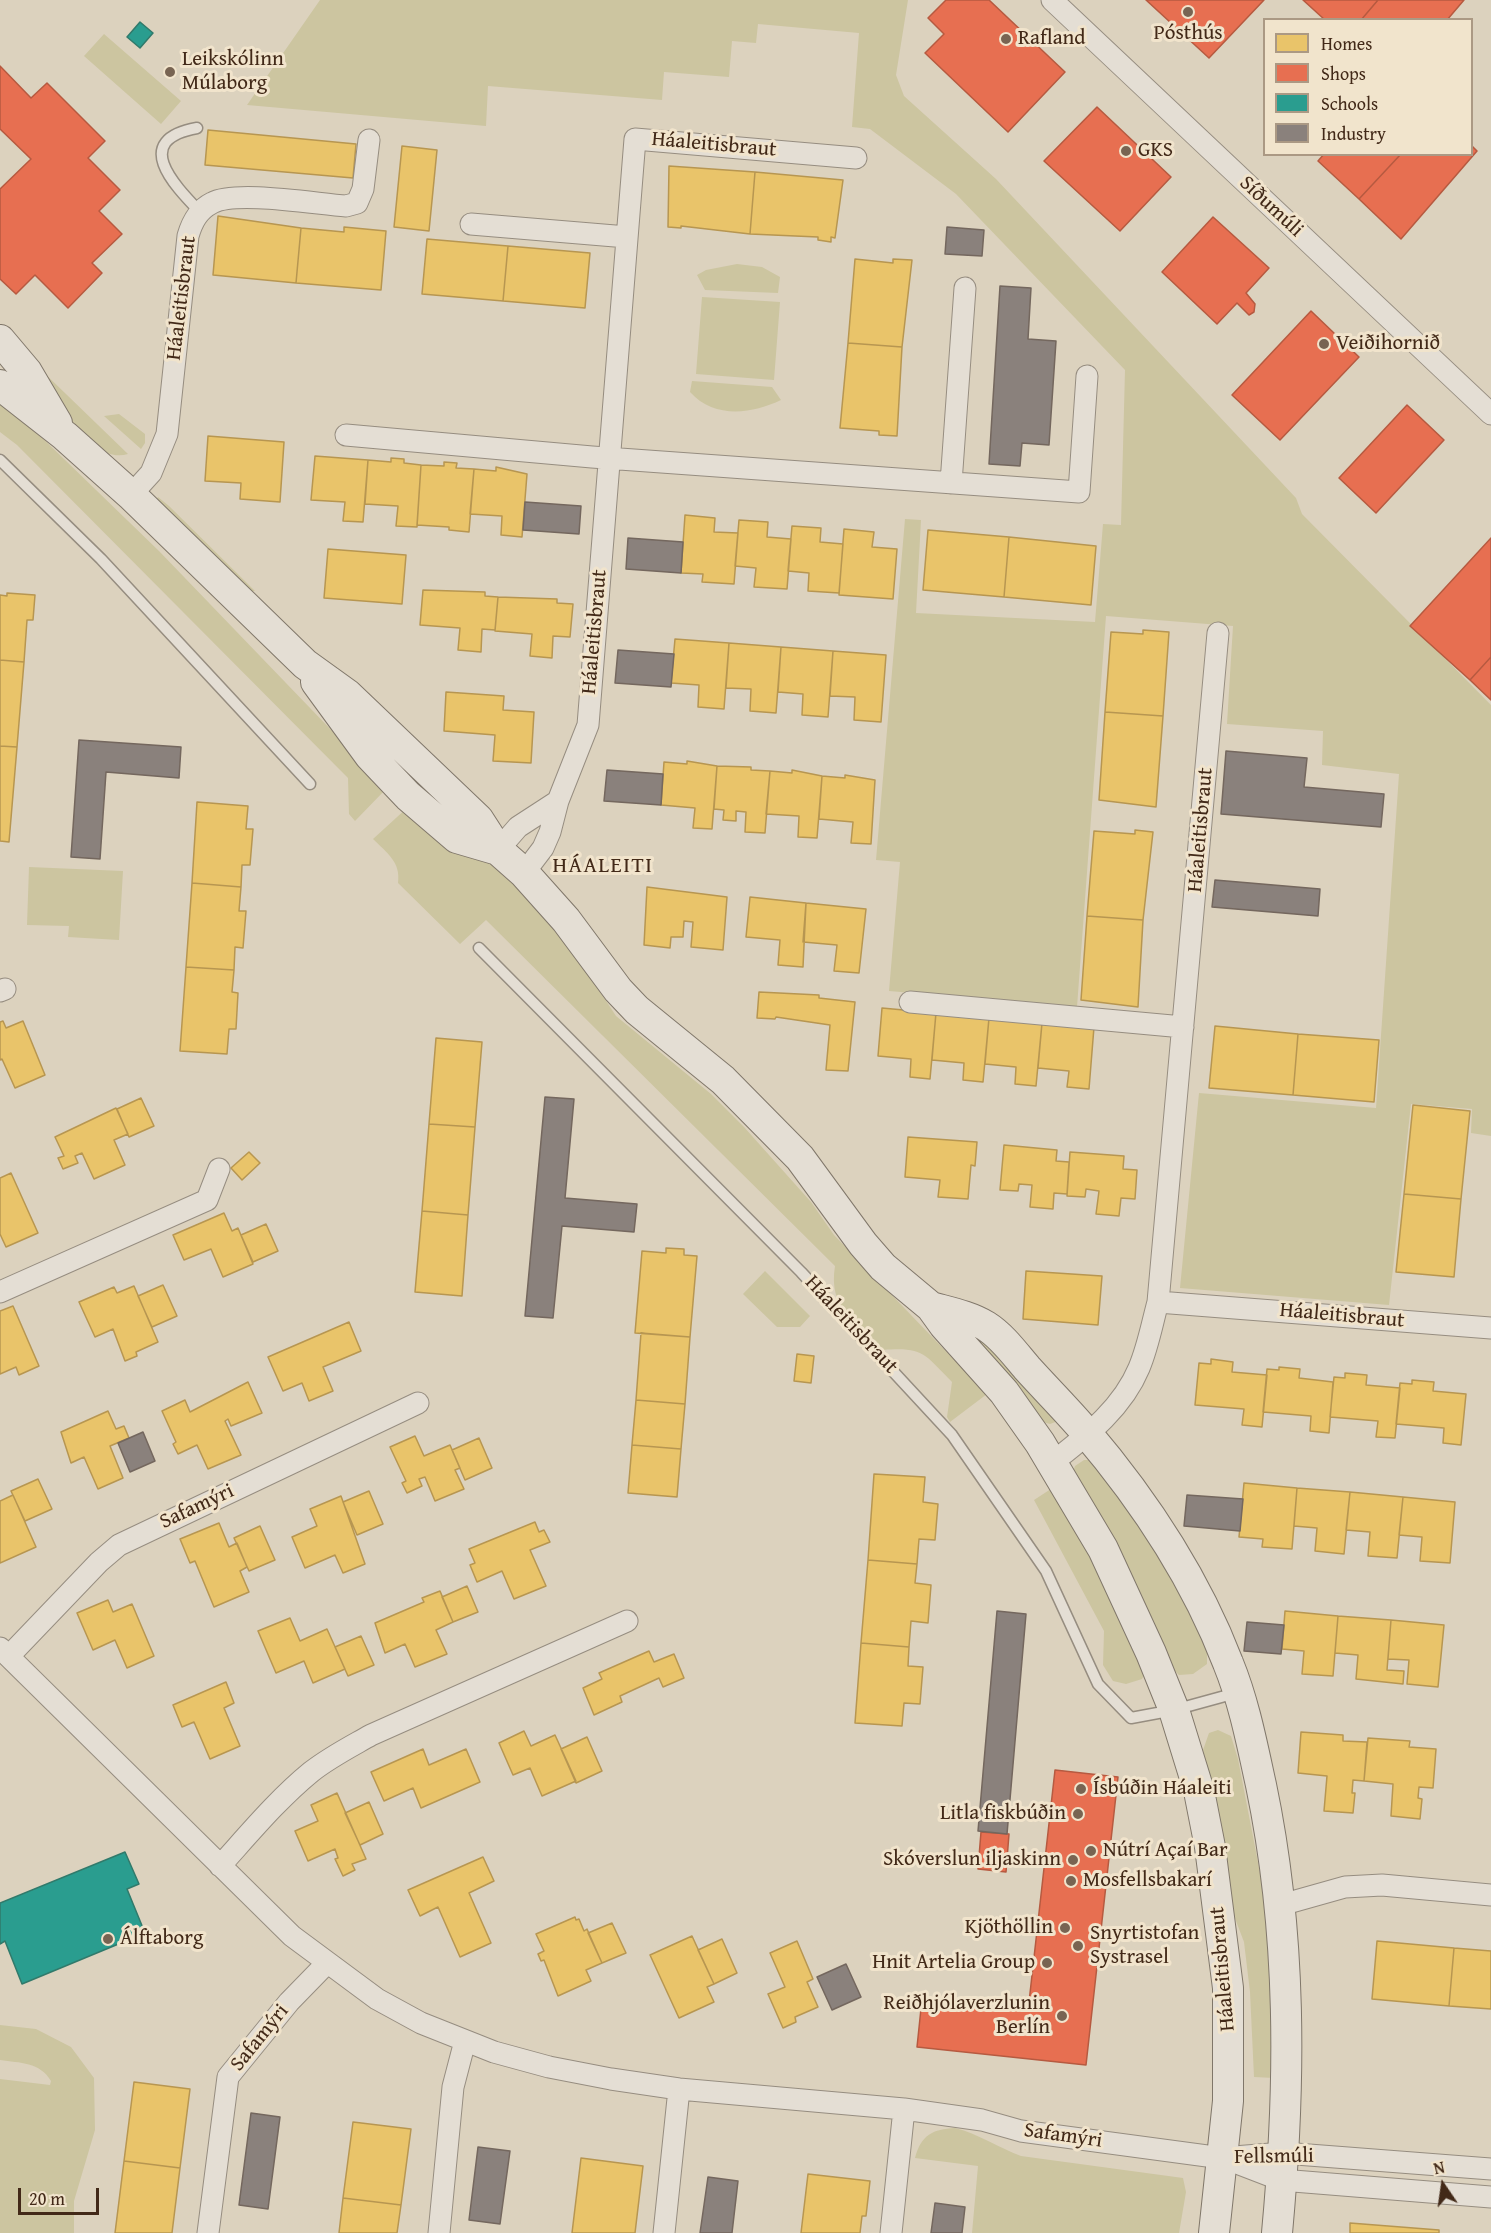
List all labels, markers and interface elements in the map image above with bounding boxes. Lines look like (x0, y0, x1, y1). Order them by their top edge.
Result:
marker: Pósthús (1181, 5, 1195, 19)
legend (1263, 18, 1473, 156)
place label: Pósthús (1153, 21, 1223, 47)
place label: Rafland (1018, 26, 1086, 52)
text: Homes (1321, 30, 1372, 57)
marker: Rafland (999, 32, 1013, 46)
place label: Leikskólinn Múlaborg (182, 47, 284, 97)
text: Shops (1321, 60, 1366, 87)
marker: Leikskólinn Múlaborg (163, 65, 177, 79)
text: Schools (1321, 90, 1378, 117)
text: Industry (1321, 120, 1386, 147)
street label: Háaleitisbraut (651, 127, 777, 163)
place label: GKS (1138, 138, 1173, 164)
marker: GKS (1119, 144, 1133, 158)
street label: Síðumúli (1234, 171, 1308, 243)
street label: Háaleitisbraut (162, 234, 202, 362)
place label: Veiðihornið (1336, 331, 1440, 357)
marker: Veiðihornið (1317, 337, 1331, 351)
street label: Háaleitisbraut (577, 569, 613, 695)
street label: Háaleitisbraut (1183, 767, 1219, 893)
district label: HÁALEITI (553, 853, 653, 879)
street label: Háaleitisbraut (799, 1271, 903, 1379)
street label: Háaleitisbraut (1279, 1298, 1405, 1334)
street label: Safamýri (156, 1479, 238, 1535)
place label: Ísbúðin Háaleiti (1093, 1776, 1232, 1802)
marker: Ísbúðin Háaleiti (1074, 1782, 1088, 1796)
place label: Litla fiskbúðin (940, 1801, 1066, 1827)
marker: Litla fiskbúðin (1071, 1807, 1085, 1821)
place label: Nútrí Açaí Bar (1103, 1838, 1228, 1864)
marker: Nútrí Açaí Bar (1084, 1844, 1098, 1858)
place label: Skóverslun iljaskinn (883, 1847, 1061, 1873)
marker: Skóverslun iljaskinn (1066, 1853, 1080, 1867)
place label: Mosfellsbakarí (1083, 1868, 1212, 1894)
marker: Mosfellsbakarí (1064, 1874, 1078, 1888)
street label: Háaleitisbraut (1205, 1906, 1241, 2032)
place label: Kjöthöllin (965, 1915, 1053, 1941)
marker: Kjöthöllin (1058, 1921, 1072, 1935)
place label: Snyrtistofan Systrasel (1090, 1921, 1199, 1971)
place label: Álftaborg (120, 1926, 203, 1952)
marker: Álftaborg (101, 1932, 115, 1946)
marker: Snyrtistofan Systrasel (1071, 1939, 1085, 1953)
place label: Hnit Artelia Group (872, 1950, 1035, 1976)
marker: Hnit Artelia Group (1040, 1956, 1054, 1970)
place label: Reiðhjólaverzlunin Berlín (884, 1991, 1050, 2041)
street label: Safamýri (225, 1999, 295, 2077)
marker: Reiðhjólaverzlunin Berlín (1055, 2009, 1069, 2023)
street label: Safamýri (1022, 2118, 1104, 2154)
street label: Fellsmúli (1234, 2144, 1314, 2170)
north arrow (1413, 2155, 1473, 2215)
text: N (1431, 2155, 1447, 2180)
scale bar (21, 2176, 102, 2214)
text: 20 m (29, 2185, 65, 2212)

